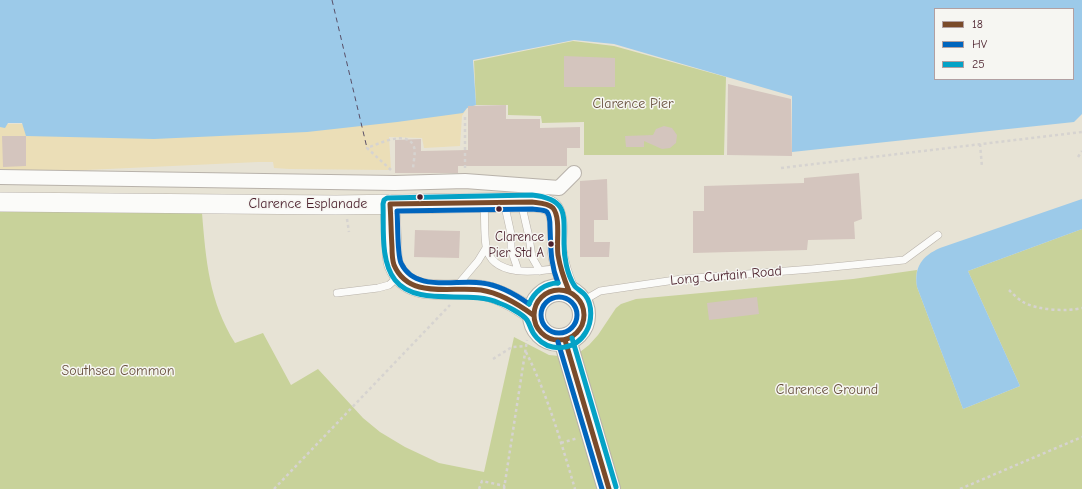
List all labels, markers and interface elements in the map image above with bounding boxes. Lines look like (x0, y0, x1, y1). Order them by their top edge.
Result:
legend (934, 8, 1074, 80)
text: 18 (972, 17, 983, 31)
text: HV (972, 37, 987, 51)
text: 25 (972, 57, 985, 71)
park label: Clarence Pier (593, 96, 673, 112)
unlabelled marker (415, 192, 425, 202)
street label: Clarence Esplanade (249, 196, 367, 212)
unlabelled marker (494, 204, 504, 214)
place label: Clarence Pier Std A (488, 229, 544, 260)
marker: Clarence Pier Std A (546, 239, 556, 249)
street label: Long Curtain Road (670, 263, 782, 289)
park label: Southsea Common (62, 363, 174, 379)
park label: Clarence Ground (776, 382, 878, 398)

